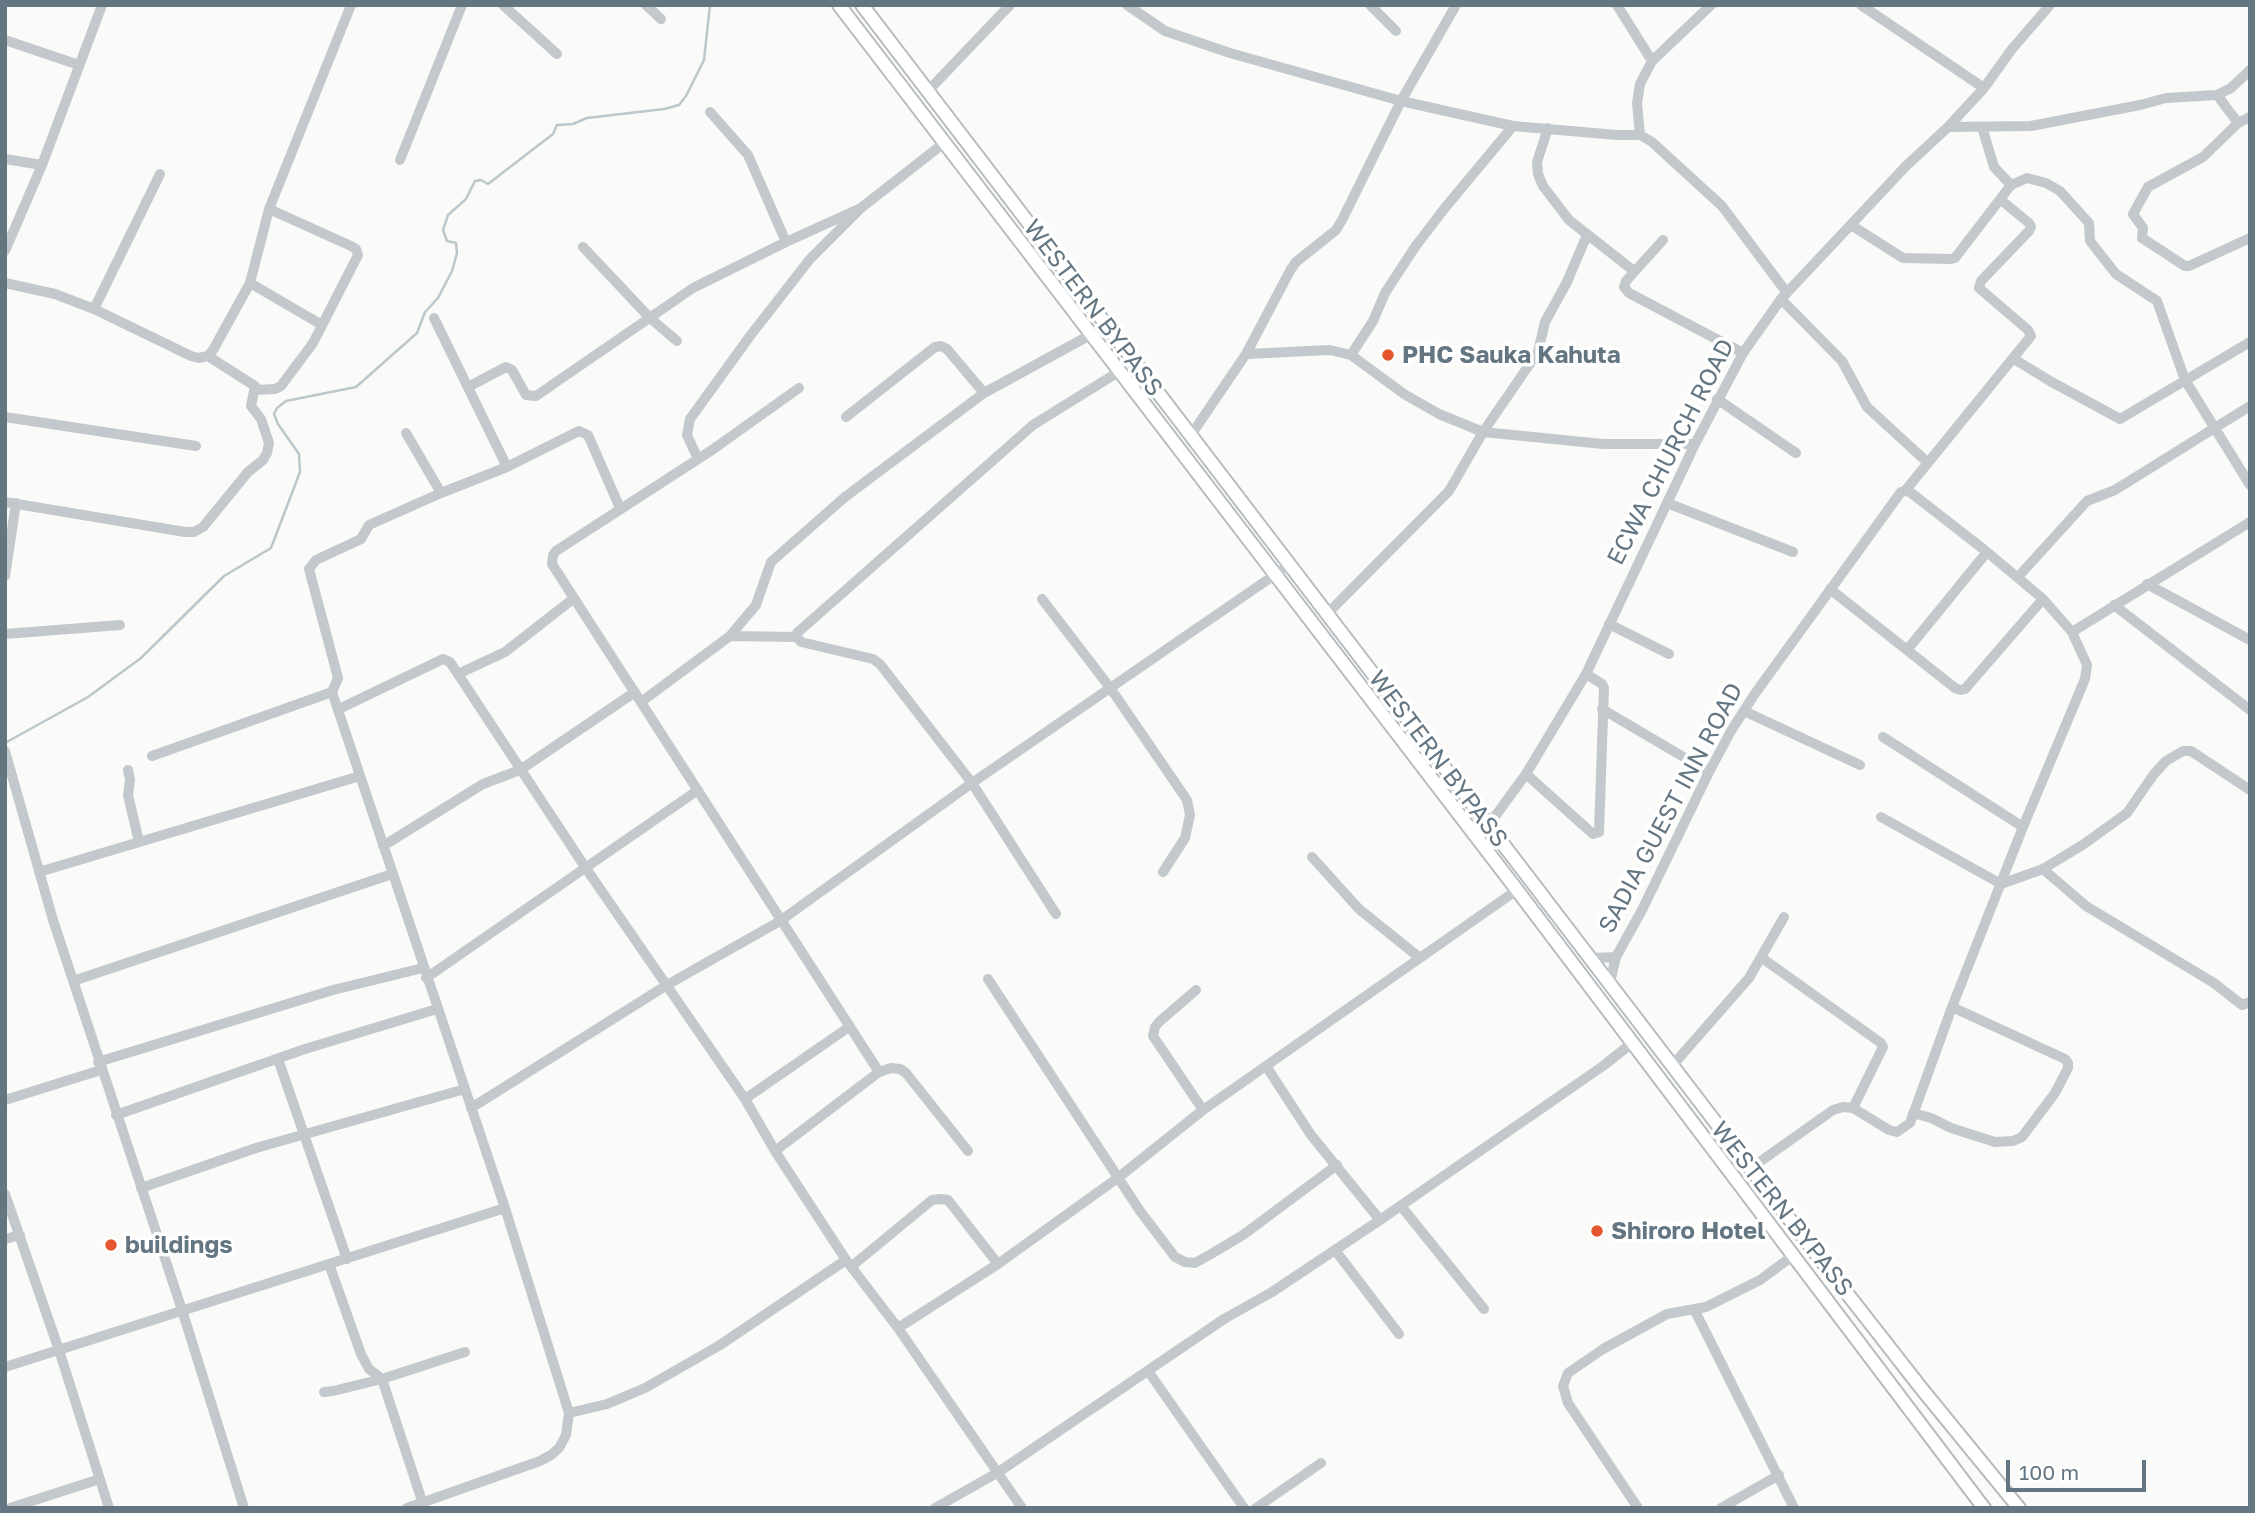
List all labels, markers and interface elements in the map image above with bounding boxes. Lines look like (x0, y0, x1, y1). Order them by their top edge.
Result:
street label: WESTERN BYPASS (1017, 214, 1169, 402)
street label: ECWA CHURCH ROAD (1601, 334, 1741, 570)
place label: PHC Sauka Kahuta (1402, 341, 1621, 369)
marker: PHC Sauka Kahuta (1380, 347, 1396, 363)
street label: WESTERN BYPASS (1362, 665, 1514, 853)
street label: SADIA GUEST INN ROAD (1593, 678, 1749, 938)
street label: WESTERN BYPASS (1705, 1116, 1859, 1302)
place label: Shiroro Hotel (1611, 1217, 1765, 1245)
marker: Shiroro Hotel (1589, 1223, 1605, 1239)
place label: buildings (125, 1231, 233, 1259)
marker: buildings (103, 1237, 119, 1253)
scale bar (2010, 1446, 2150, 1490)
text: 100 m (2019, 1459, 2079, 1485)

